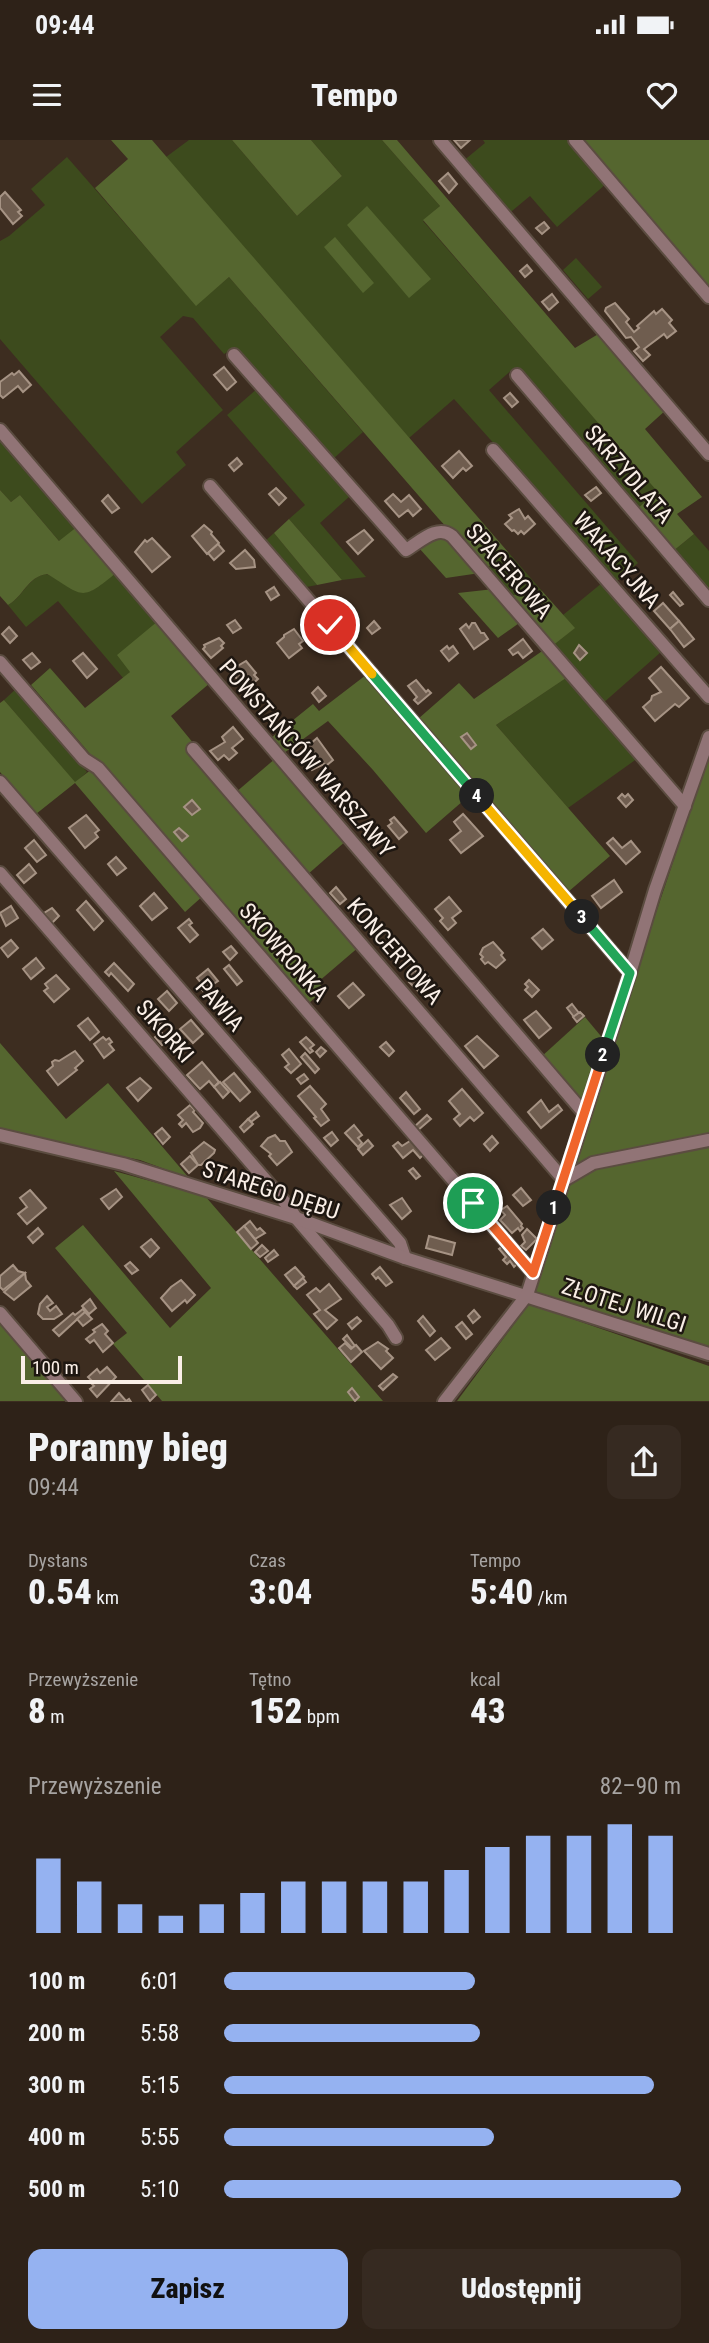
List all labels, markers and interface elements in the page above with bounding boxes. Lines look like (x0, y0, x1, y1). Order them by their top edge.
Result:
text: 09:44 (35, 10, 95, 40)
icon: menu (28, 76, 66, 114)
text: Tempo (311, 76, 398, 114)
icon: heart (643, 76, 681, 114)
street label: SKRZYDLATA (579, 420, 679, 529)
street label: WAKACYJNA (567, 507, 666, 614)
street label: SPACEROWA (460, 518, 557, 624)
pin (300, 595, 360, 655)
icon: check (311, 606, 349, 644)
street label: POWSTAŃCÓW WARSZAWY (213, 653, 401, 863)
pin: 4 (460, 778, 494, 814)
text: 4 (472, 784, 481, 807)
street label: KONCERTOWA (341, 893, 448, 1010)
street label: SKOWRONKA (234, 898, 334, 1007)
pin: 3 (564, 900, 600, 934)
text: 3 (577, 905, 586, 928)
street label: PAWIA (190, 974, 250, 1037)
street label: SIKORKI (130, 994, 199, 1068)
pin: 2 (586, 1038, 620, 1072)
text: 2 (598, 1043, 607, 1066)
street label: STAREGO DĘBU (199, 1156, 343, 1225)
pin (443, 1173, 503, 1233)
icon: arrive (454, 1184, 492, 1222)
pin: 1 (536, 1190, 572, 1226)
text: 1 (549, 1196, 558, 1219)
street label: ZŁOTEJ WILGI (558, 1273, 689, 1338)
scale bar (21, 1352, 182, 1384)
text: 100 m (32, 1356, 79, 1379)
button: share (607, 1425, 681, 1499)
text: Poranny bieg (28, 1426, 228, 1470)
text: 09:44 (28, 1474, 79, 1501)
text: Dystans (28, 1549, 88, 1572)
text: Czas (249, 1549, 286, 1572)
text: Tempo (470, 1549, 521, 1572)
text: 0.54 (28, 1572, 92, 1613)
text: 3:04 (249, 1572, 312, 1613)
text: 5:40 (470, 1572, 533, 1613)
text: km (92, 1586, 119, 1609)
text: /km (533, 1586, 568, 1609)
text: Przewyższenie (28, 1668, 138, 1691)
text: Tętno (249, 1668, 291, 1691)
text: kcal (470, 1668, 501, 1691)
text: 8 (28, 1691, 46, 1732)
text: 152 (249, 1691, 302, 1732)
text: 43 (470, 1691, 506, 1732)
text: m (46, 1705, 64, 1728)
text: bpm (302, 1705, 340, 1728)
text: Przewyższenie (28, 1773, 161, 1800)
text: 82–90 m (600, 1773, 681, 1800)
text: 100 m (28, 1968, 85, 1995)
text: 6:01 (140, 1968, 179, 1995)
text: 200 m (28, 2020, 85, 2047)
text: 5:58 (140, 2020, 179, 2047)
text: 300 m (28, 2072, 85, 2099)
text: 5:15 (140, 2072, 179, 2099)
text: 400 m (28, 2124, 85, 2151)
text: 5:55 (140, 2124, 179, 2151)
text: 500 m (28, 2176, 85, 2203)
text: 5:10 (140, 2176, 179, 2203)
button: Zapisz (28, 2249, 348, 2329)
button: Udostępnij (362, 2249, 681, 2329)

